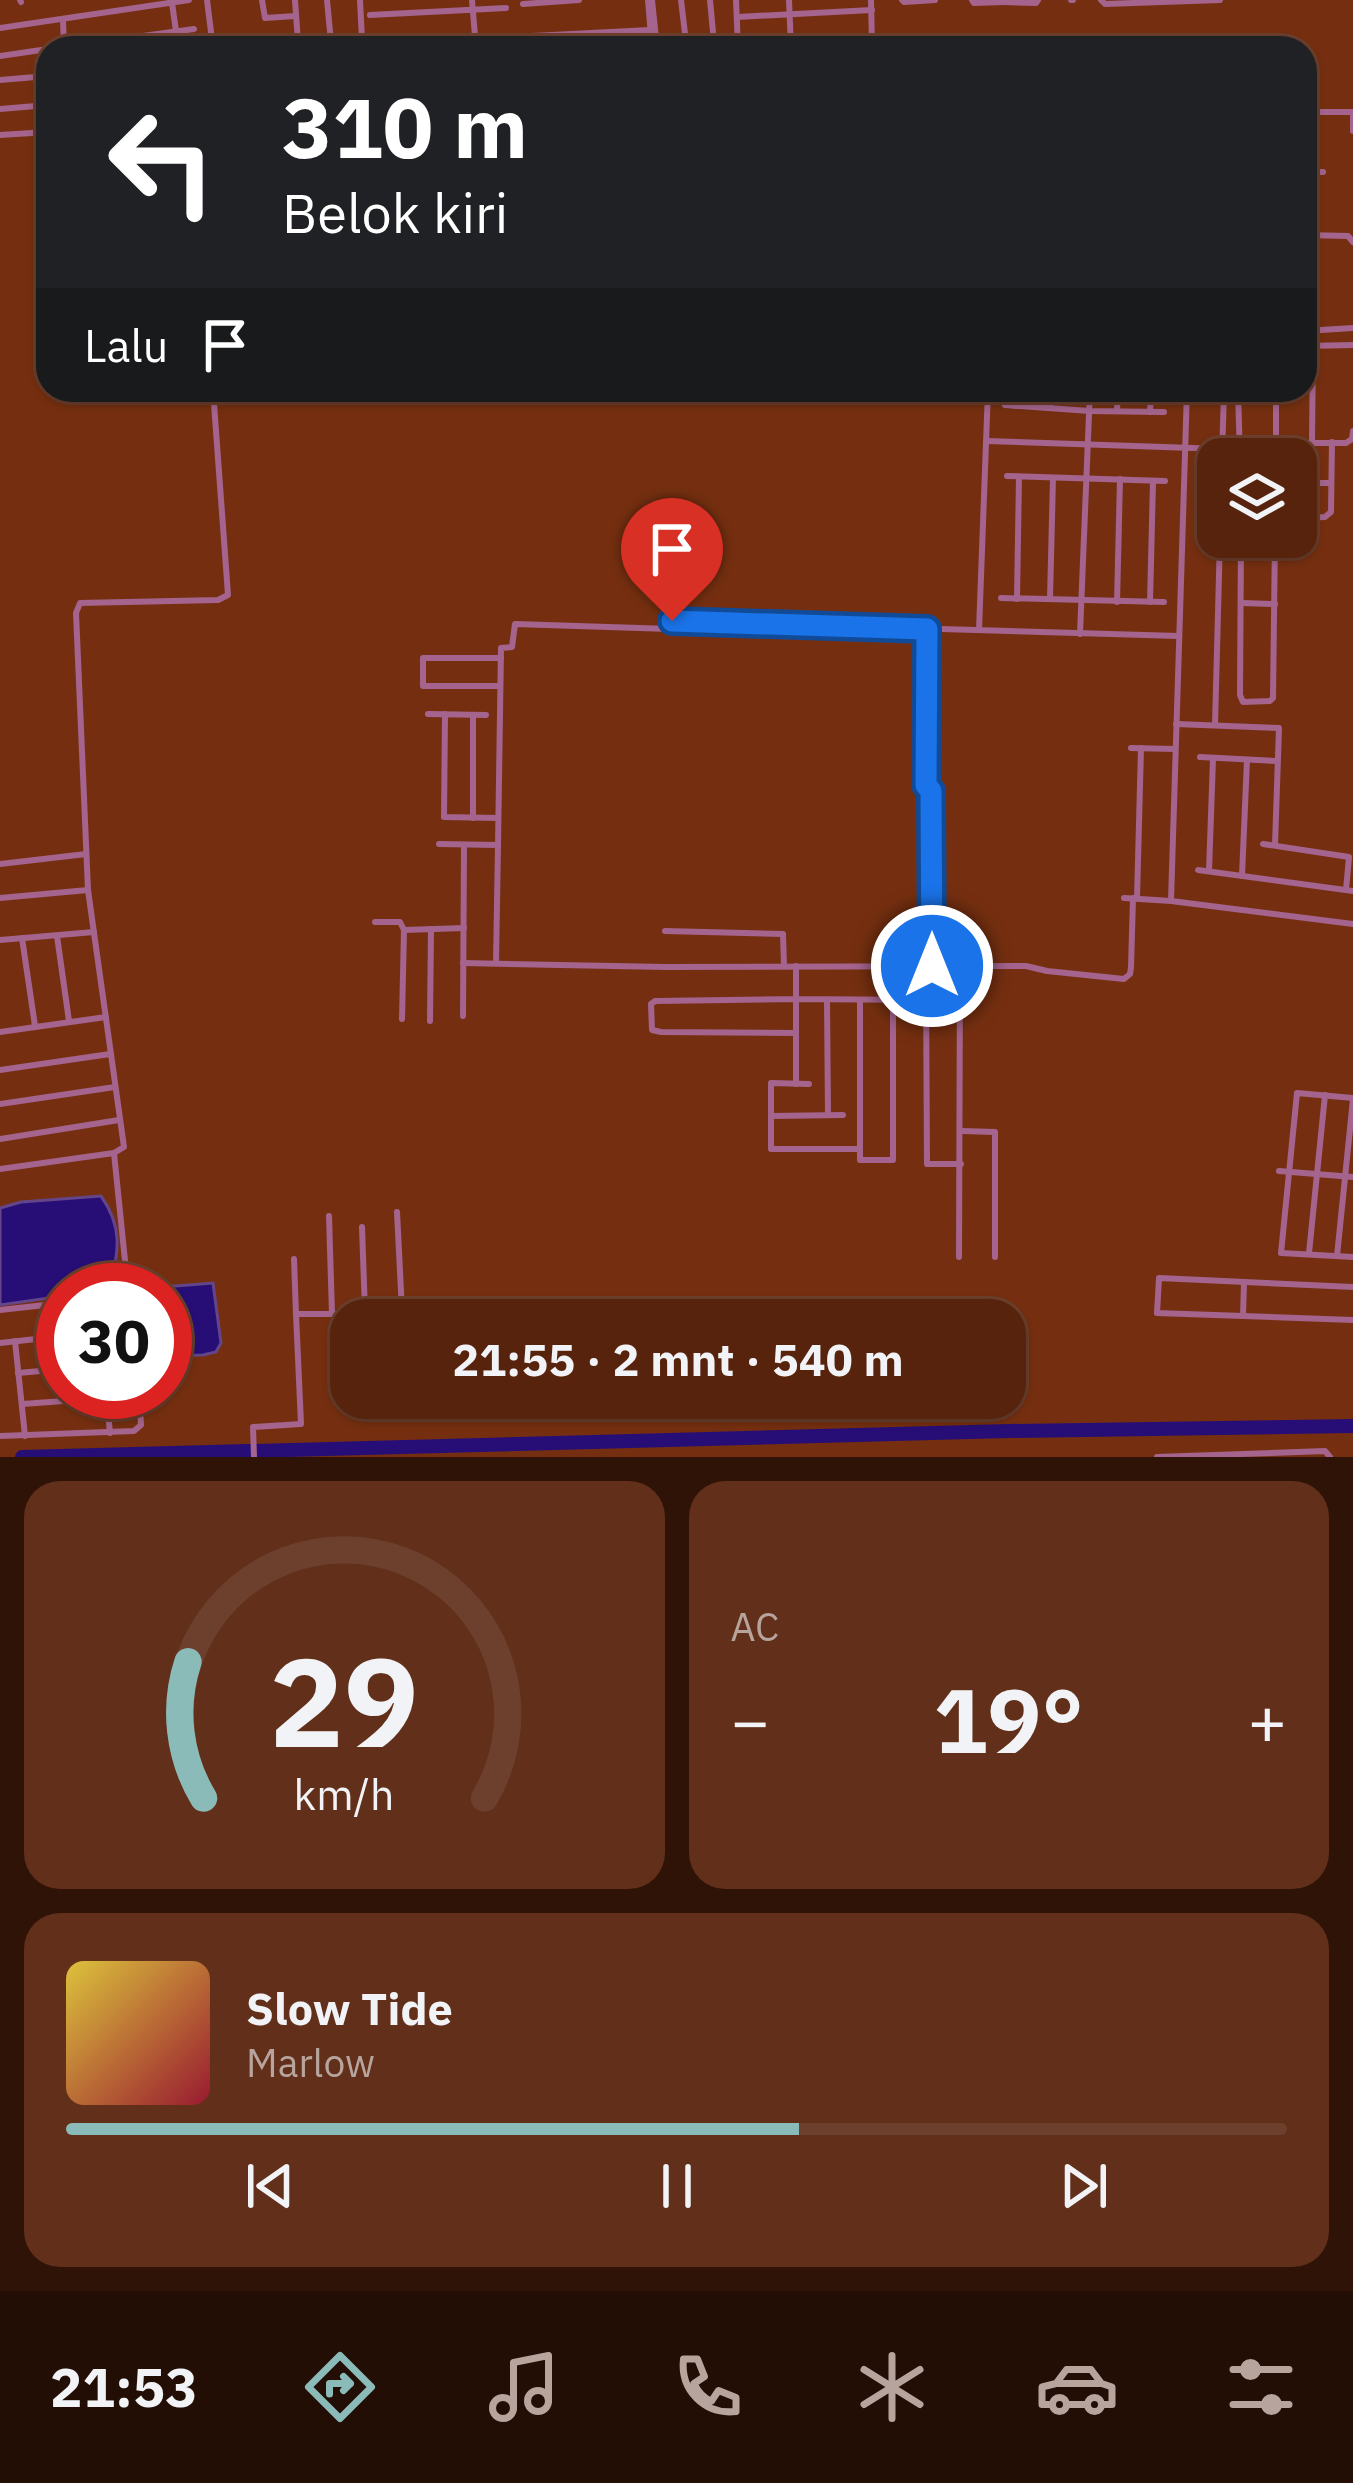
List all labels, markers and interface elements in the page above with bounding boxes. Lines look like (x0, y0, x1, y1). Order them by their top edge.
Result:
text: 310 m (282, 72, 528, 181)
icon: left (84, 84, 240, 240)
text: Belok kiri (282, 178, 508, 248)
icon: arrive (192, 312, 258, 378)
text: Lalu (84, 316, 168, 374)
map controls (1197, 438, 1317, 558)
button: layers (1197, 438, 1317, 558)
pin (621, 498, 723, 621)
icon: arrive (639, 516, 705, 582)
position arrow (869, 903, 995, 1029)
speed limit sign: 30 (36, 1263, 192, 1419)
text: 21:55 · 2 mnt · 540 m (452, 1330, 904, 1388)
text: AC (731, 1601, 779, 1652)
text: 29 (269, 1619, 419, 1781)
text: 19° (934, 1661, 1084, 1778)
text: − (731, 1677, 770, 1763)
text: + (1247, 1677, 1287, 1763)
text: km/h (294, 1766, 395, 1822)
text: Slow Tide (246, 1979, 453, 2037)
text: Marlow (246, 2037, 375, 2088)
icon: previous (237, 2153, 303, 2219)
icon: pause (644, 2153, 710, 2219)
icon: next (1051, 2153, 1117, 2219)
icon: directions (298, 2345, 382, 2429)
icon: music (482, 2345, 566, 2429)
icon: phone (666, 2345, 750, 2429)
icon: climate (850, 2345, 934, 2429)
icon: car (1035, 2345, 1119, 2429)
icon: filters (1219, 2345, 1303, 2429)
text: 21:53 (50, 2352, 198, 2422)

